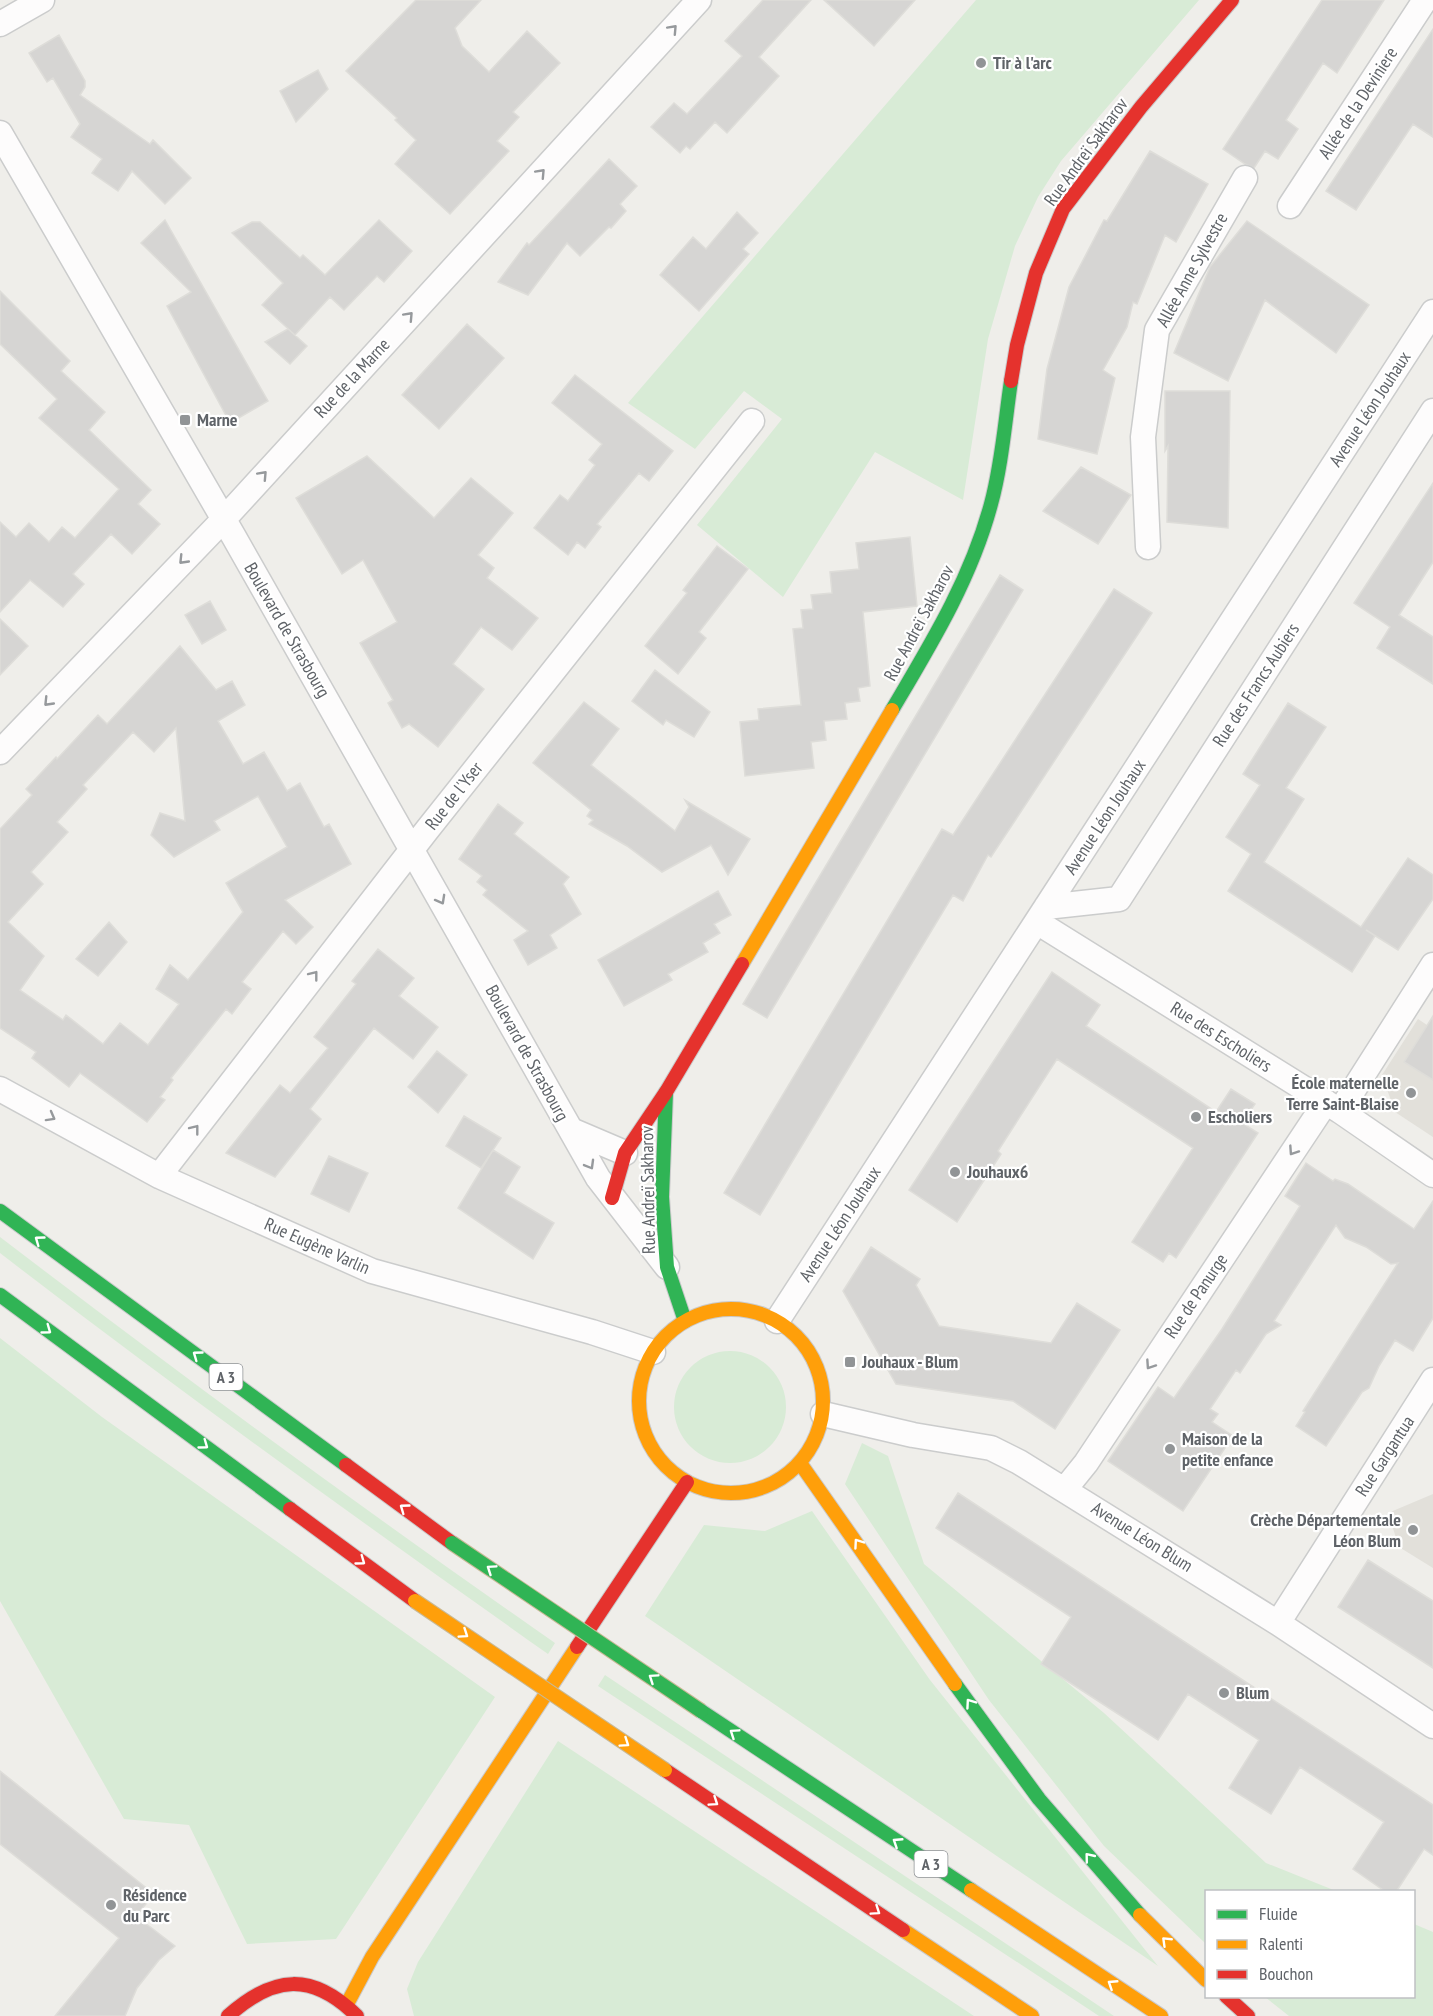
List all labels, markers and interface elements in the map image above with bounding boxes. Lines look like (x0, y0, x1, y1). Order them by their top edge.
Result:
one-way arrow (666, 25, 677, 36)
street label: Allée de la Deviniere (1313, 42, 1402, 163)
place label: Tir à l'arc (993, 51, 1053, 74)
marker: Tir à l'arc (974, 56, 988, 70)
street label: Rue Andreï Sakharov (1039, 93, 1133, 210)
one-way arrow (534, 169, 545, 179)
street label: Allée Anne Sylvestre (1151, 209, 1232, 331)
one-way arrow (402, 312, 413, 323)
street label: Rue de la Marne (309, 333, 394, 422)
street label: Avenue Léon Jouhaux (1324, 346, 1416, 471)
place label: Marne (197, 408, 238, 431)
marker: Marne (178, 413, 192, 427)
one-way arrow (256, 472, 267, 482)
one-way arrow (179, 554, 190, 564)
street label: Boulevard de Strasbourg (239, 558, 335, 701)
street label: Rue Andreï Sakharov (878, 561, 959, 685)
street label: Rue des Francs Aubiers (1207, 619, 1304, 751)
one-way arrow (45, 694, 56, 705)
street label: Avenue Léon Jouhaux (1059, 754, 1151, 879)
street label: Rue de l'Yser (420, 757, 487, 834)
one-way arrow (434, 894, 445, 904)
one-way arrow (307, 971, 318, 982)
street label: Boulevard de Strasbourg (480, 981, 574, 1125)
street label: Rue des Escholiers (1166, 996, 1276, 1077)
place label: École maternelle Terre Saint-Blaise (1286, 1071, 1399, 1115)
marker: École maternelle Terre Saint-Blaise (1404, 1086, 1418, 1100)
place label: Escholiers (1208, 1105, 1272, 1128)
one-way arrow (45, 1110, 56, 1121)
marker: Escholiers (1189, 1110, 1203, 1124)
one-way arrow (188, 1125, 199, 1136)
street label: Rue Andreï Sakharov (635, 1126, 660, 1254)
one-way arrow (1289, 1144, 1300, 1155)
one-way arrow (583, 1158, 595, 1169)
place label: Jouhaux6 (966, 1160, 1028, 1183)
street label: Avenue Léon Jouhaux (794, 1161, 886, 1286)
marker: Jouhaux6 (948, 1165, 962, 1179)
street label: Rue Eugène Varlin (261, 1212, 373, 1279)
one-way arrow (35, 1236, 46, 1247)
street label: Rue de Panurge (1159, 1249, 1232, 1343)
one-way arrow (41, 1322, 52, 1333)
place label: Jouhaux - Blum (861, 1350, 958, 1373)
one-way arrow (192, 1352, 203, 1363)
marker: Jouhaux - Blum (843, 1355, 857, 1369)
one-way arrow (1147, 1359, 1158, 1370)
road number: A 3 (210, 1364, 242, 1390)
street label: Rue Gargantua (1350, 1411, 1419, 1500)
place label: Maison de la petite enfance (1182, 1427, 1274, 1471)
one-way arrow (198, 1438, 209, 1449)
marker: Maison de la petite enfance (1163, 1442, 1177, 1456)
street label: Avenue Léon Blum (1087, 1496, 1197, 1577)
one-way arrow (400, 1504, 411, 1515)
place label: Crèche Départementale Léon Blum (1250, 1508, 1401, 1552)
marker: Crèche Départementale Léon Blum (1406, 1523, 1420, 1537)
one-way arrow (854, 1539, 865, 1550)
one-way arrow (355, 1554, 366, 1565)
one-way arrow (487, 1566, 498, 1577)
one-way arrow (457, 1627, 468, 1638)
one-way arrow (649, 1674, 659, 1686)
place label: Blum (1236, 1681, 1269, 1704)
marker: Blum (1217, 1686, 1231, 1700)
one-way arrow (966, 1699, 977, 1710)
one-way arrow (730, 1729, 741, 1740)
one-way arrow (619, 1736, 630, 1747)
one-way arrow (707, 1795, 718, 1806)
one-way arrow (892, 1838, 903, 1849)
road number: A 3 (914, 1851, 948, 1877)
one-way arrow (1085, 1853, 1096, 1864)
place label: Résidence du Parc (123, 1883, 187, 1927)
legend (1205, 1890, 1415, 1998)
marker: Résidence du Parc (104, 1898, 118, 1912)
text: Fluide (1259, 1902, 1298, 1925)
one-way arrow (869, 1904, 880, 1915)
text: Ralenti (1259, 1932, 1303, 1955)
one-way arrow (1162, 1938, 1173, 1949)
text: Bouchon (1259, 1962, 1313, 1985)
one-way arrow (1108, 1980, 1119, 1991)

